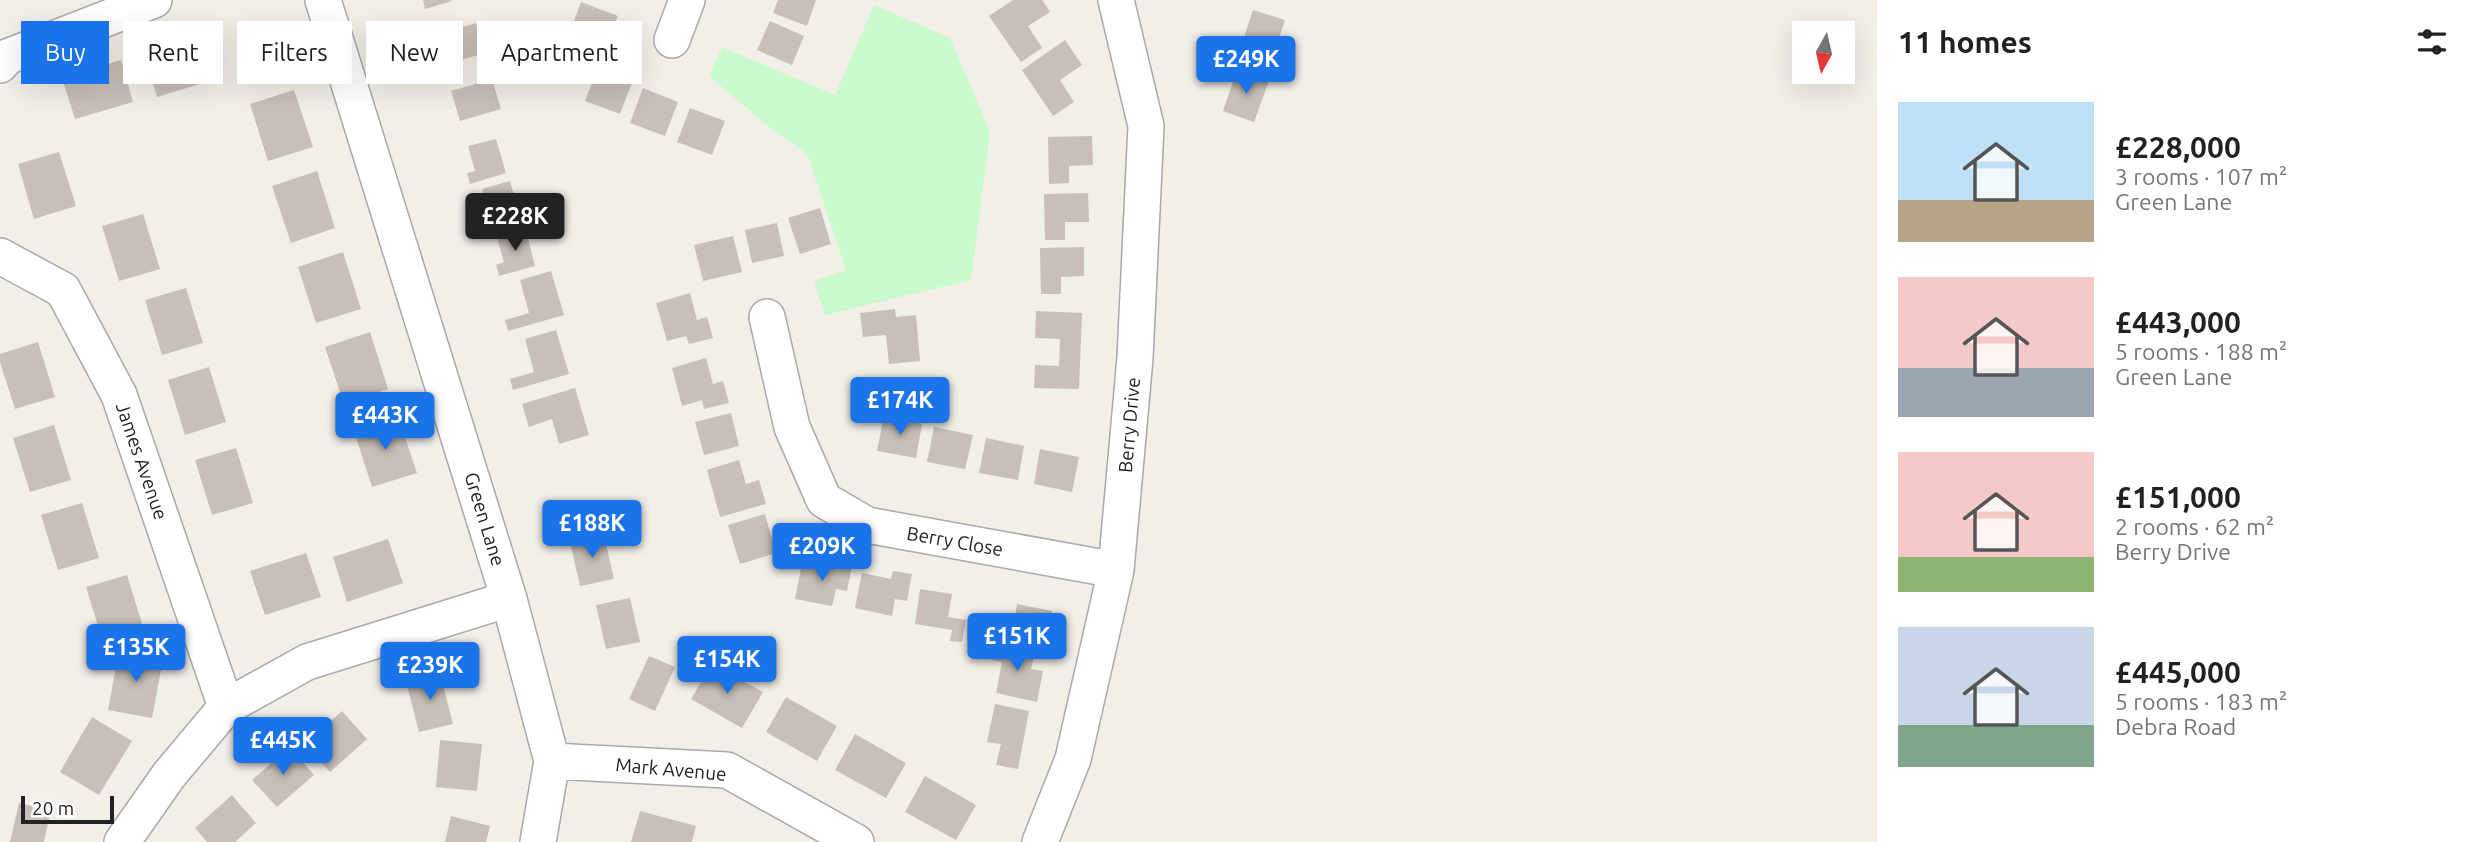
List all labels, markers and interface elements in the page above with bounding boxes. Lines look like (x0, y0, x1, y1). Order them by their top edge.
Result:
chip: Buy (21, 21, 109, 84)
chip: Rent (123, 21, 223, 84)
chip: Filters (237, 21, 352, 84)
chip: New (366, 21, 463, 84)
chip: Apartment (477, 21, 642, 84)
north arrow (1792, 21, 1855, 84)
map controls (1792, 21, 1855, 84)
icon: filters (2413, 23, 2451, 61)
text: 11 homes (1898, 25, 2032, 59)
pin: £249K (1197, 36, 1295, 96)
text: £249K (1212, 46, 1280, 71)
icon: home (1954, 130, 2038, 214)
text: £228,000 (2115, 130, 2241, 164)
text: 3 rooms · 107 m² (2115, 164, 2287, 189)
text: Green Lane (2115, 189, 2232, 214)
pin: £228K (466, 194, 564, 253)
text: £228K (481, 203, 549, 228)
icon: home (1954, 305, 2038, 389)
text: £443,000 (2115, 305, 2241, 339)
text: 5 rooms · 188 m² (2115, 339, 2287, 364)
text: Green Lane (2115, 364, 2232, 389)
street label: Berry Drive (1114, 376, 1144, 474)
pin: £174K (851, 378, 949, 437)
text: £174K (866, 387, 934, 412)
pin: £443K (336, 392, 434, 452)
street label: James Avenue (112, 399, 172, 523)
text: £443K (351, 402, 419, 427)
street label: Green Lane (460, 470, 510, 568)
icon: home (1954, 480, 2038, 564)
text: £151,000 (2115, 480, 2241, 514)
pin: £188K (543, 500, 641, 560)
text: £188K (558, 510, 626, 535)
text: 2 rooms · 62 m² (2115, 514, 2274, 539)
street label: Berry Close (905, 522, 1005, 560)
pin: £209K (773, 524, 871, 583)
text: £209K (788, 533, 856, 558)
text: Berry Drive (2115, 539, 2231, 564)
pin: £151K (968, 614, 1066, 673)
text: £151K (983, 623, 1051, 648)
pin: £135K (87, 624, 185, 684)
text: £135K (102, 634, 170, 659)
pin: £154K (678, 636, 776, 696)
pin: £239K (381, 642, 479, 702)
text: £154K (693, 646, 761, 671)
text: £239K (396, 652, 464, 677)
icon: home (1954, 655, 2038, 739)
text: £445,000 (2115, 655, 2241, 689)
text: 5 rooms · 183 m² (2115, 689, 2287, 714)
text: Debra Road (2115, 714, 2236, 739)
pin: £445K (234, 718, 332, 777)
text: £445K (249, 727, 317, 752)
street label: Mark Avenue (615, 753, 727, 785)
scale bar (21, 793, 114, 825)
text: 20 m (32, 797, 74, 819)

